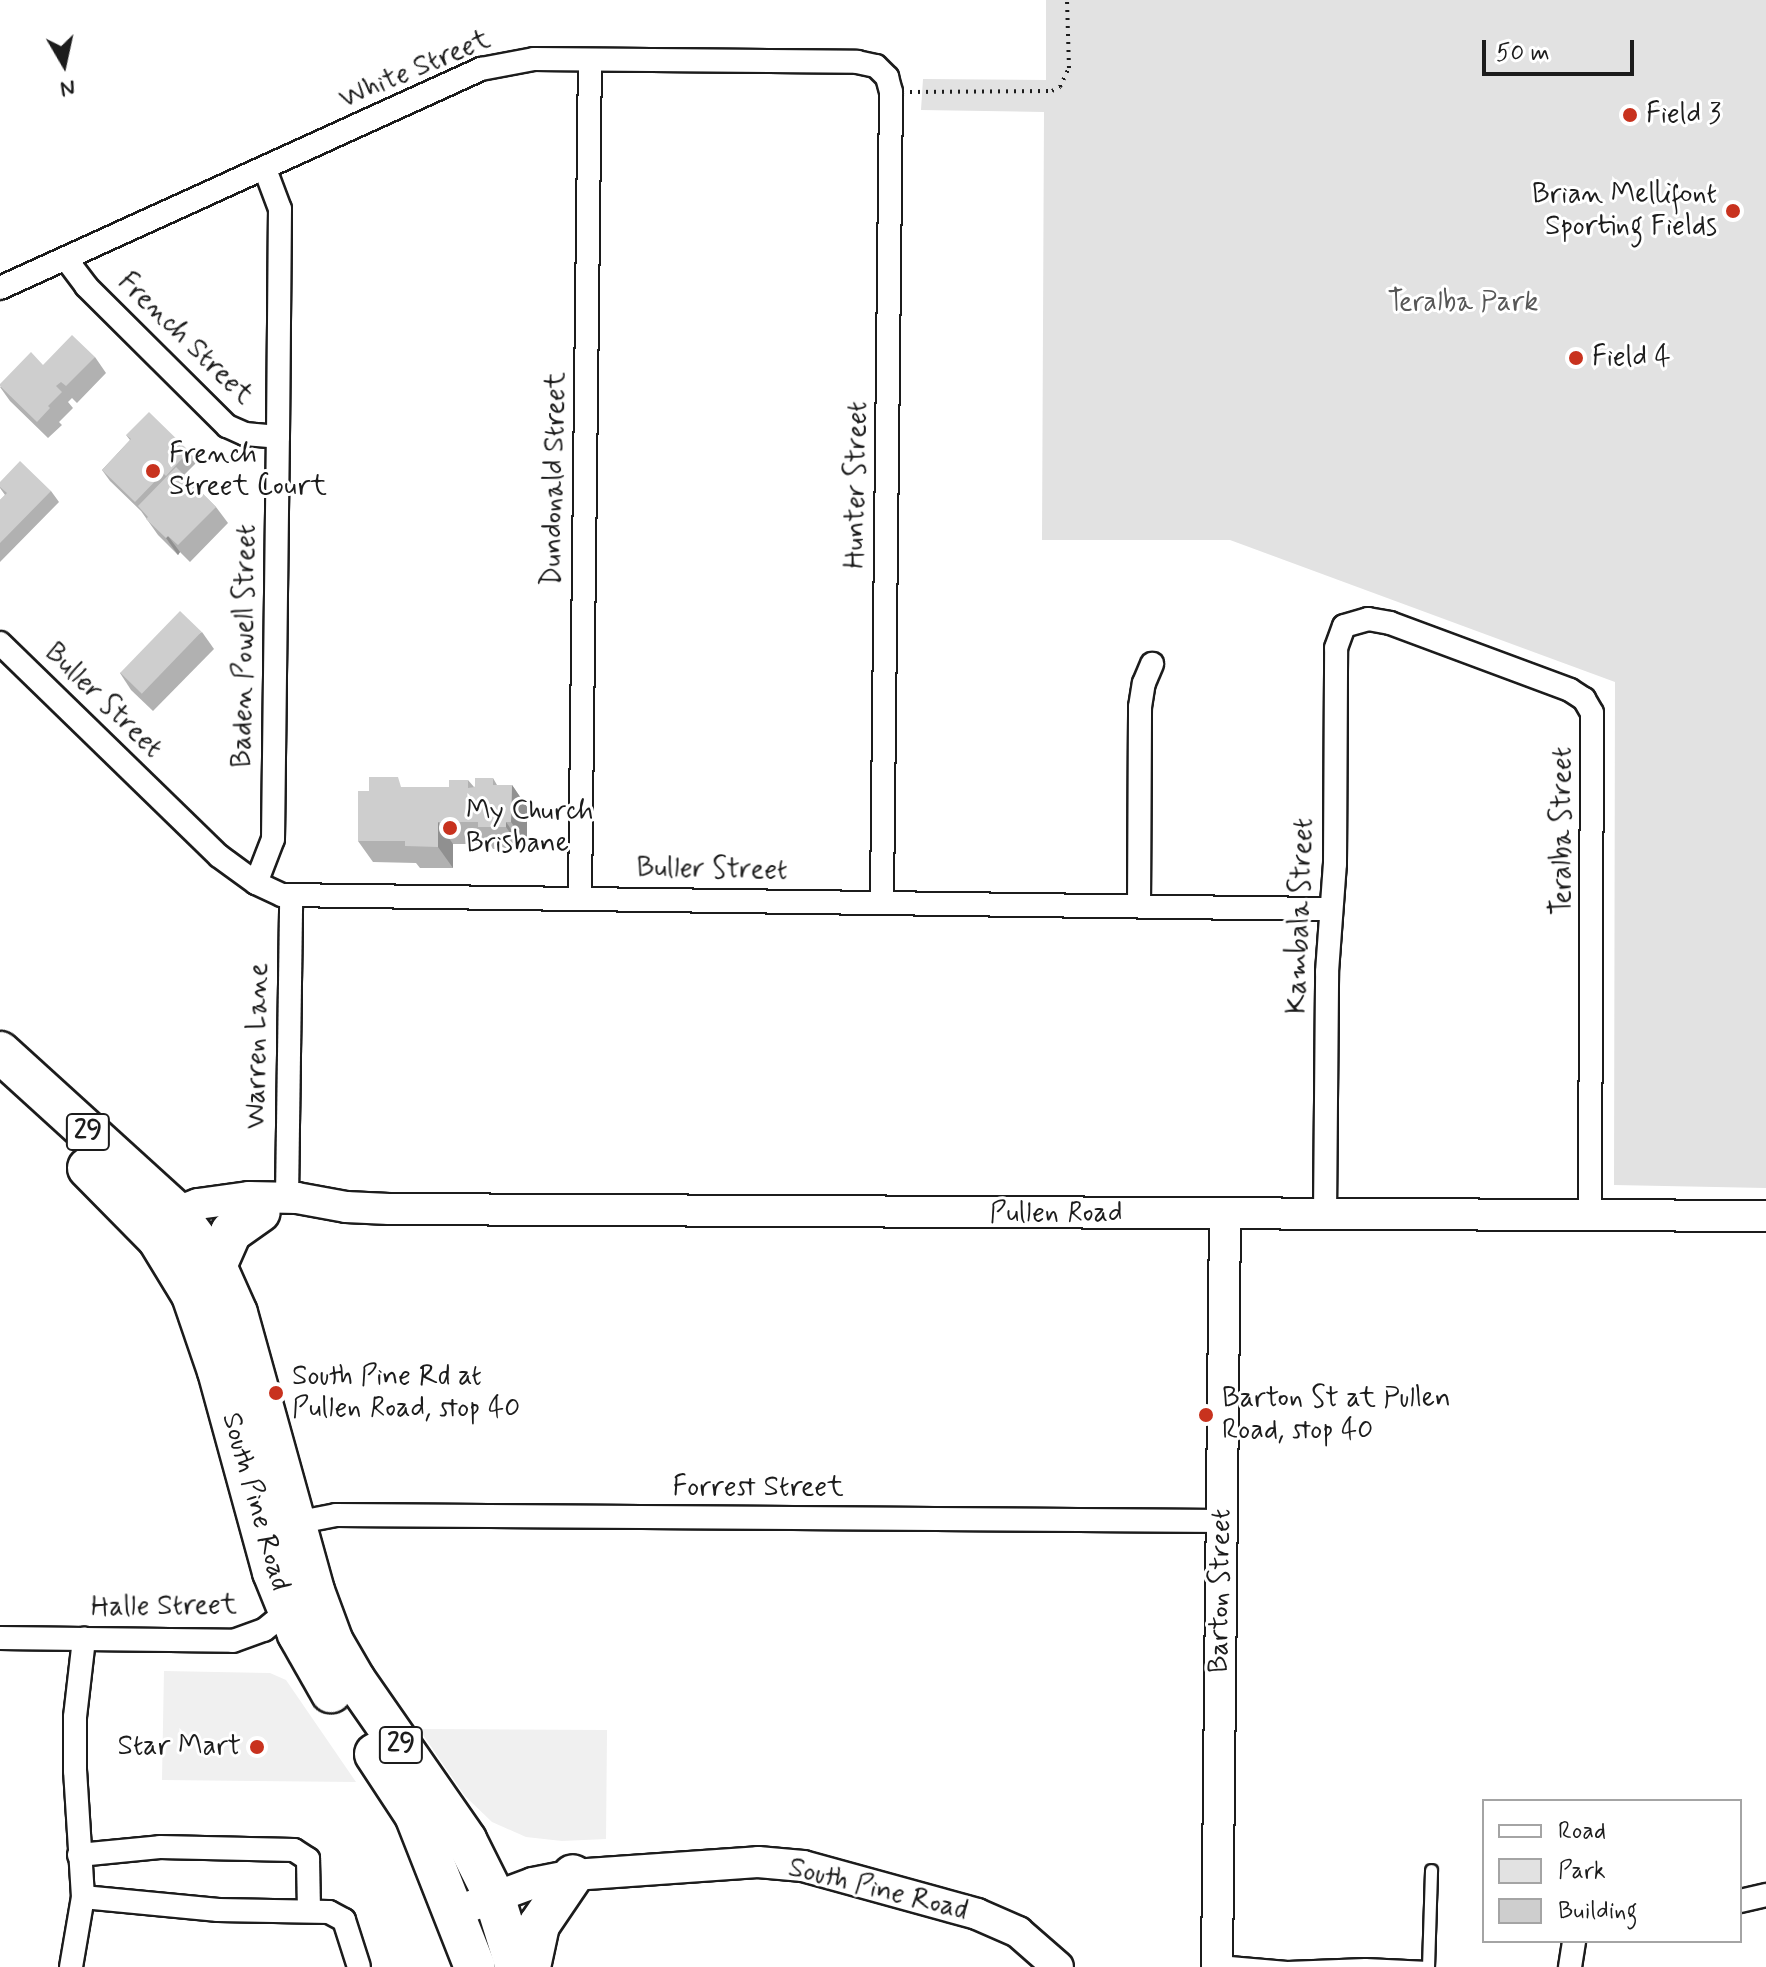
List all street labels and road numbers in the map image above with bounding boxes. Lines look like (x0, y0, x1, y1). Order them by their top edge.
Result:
street label: White Street (334, 23, 496, 117)
street label: French Street (110, 266, 260, 412)
street label: Dundonald Street (536, 372, 574, 586)
street label: Hunter Street (839, 399, 875, 571)
street label: Baden Powell Street (226, 523, 264, 769)
street label: Buller Street (35, 635, 171, 767)
street label: Teralba Street (1546, 744, 1580, 918)
street label: Kambala Street (1281, 815, 1321, 1017)
street label: Buller Street (634, 852, 790, 888)
street label: Warren Lane (240, 966, 276, 1126)
road number: 29 (64, 1110, 112, 1154)
street label: Pullen Road (990, 1197, 1122, 1231)
street label: South Pine Road (214, 1410, 296, 1594)
street label: Forrest Street (672, 1471, 844, 1505)
street label: Barton Street (1203, 1506, 1239, 1676)
street label: Halle Street (91, 1589, 237, 1625)
road number: 29 (377, 1723, 425, 1767)
street label: South Pine Road (785, 1852, 971, 1928)

